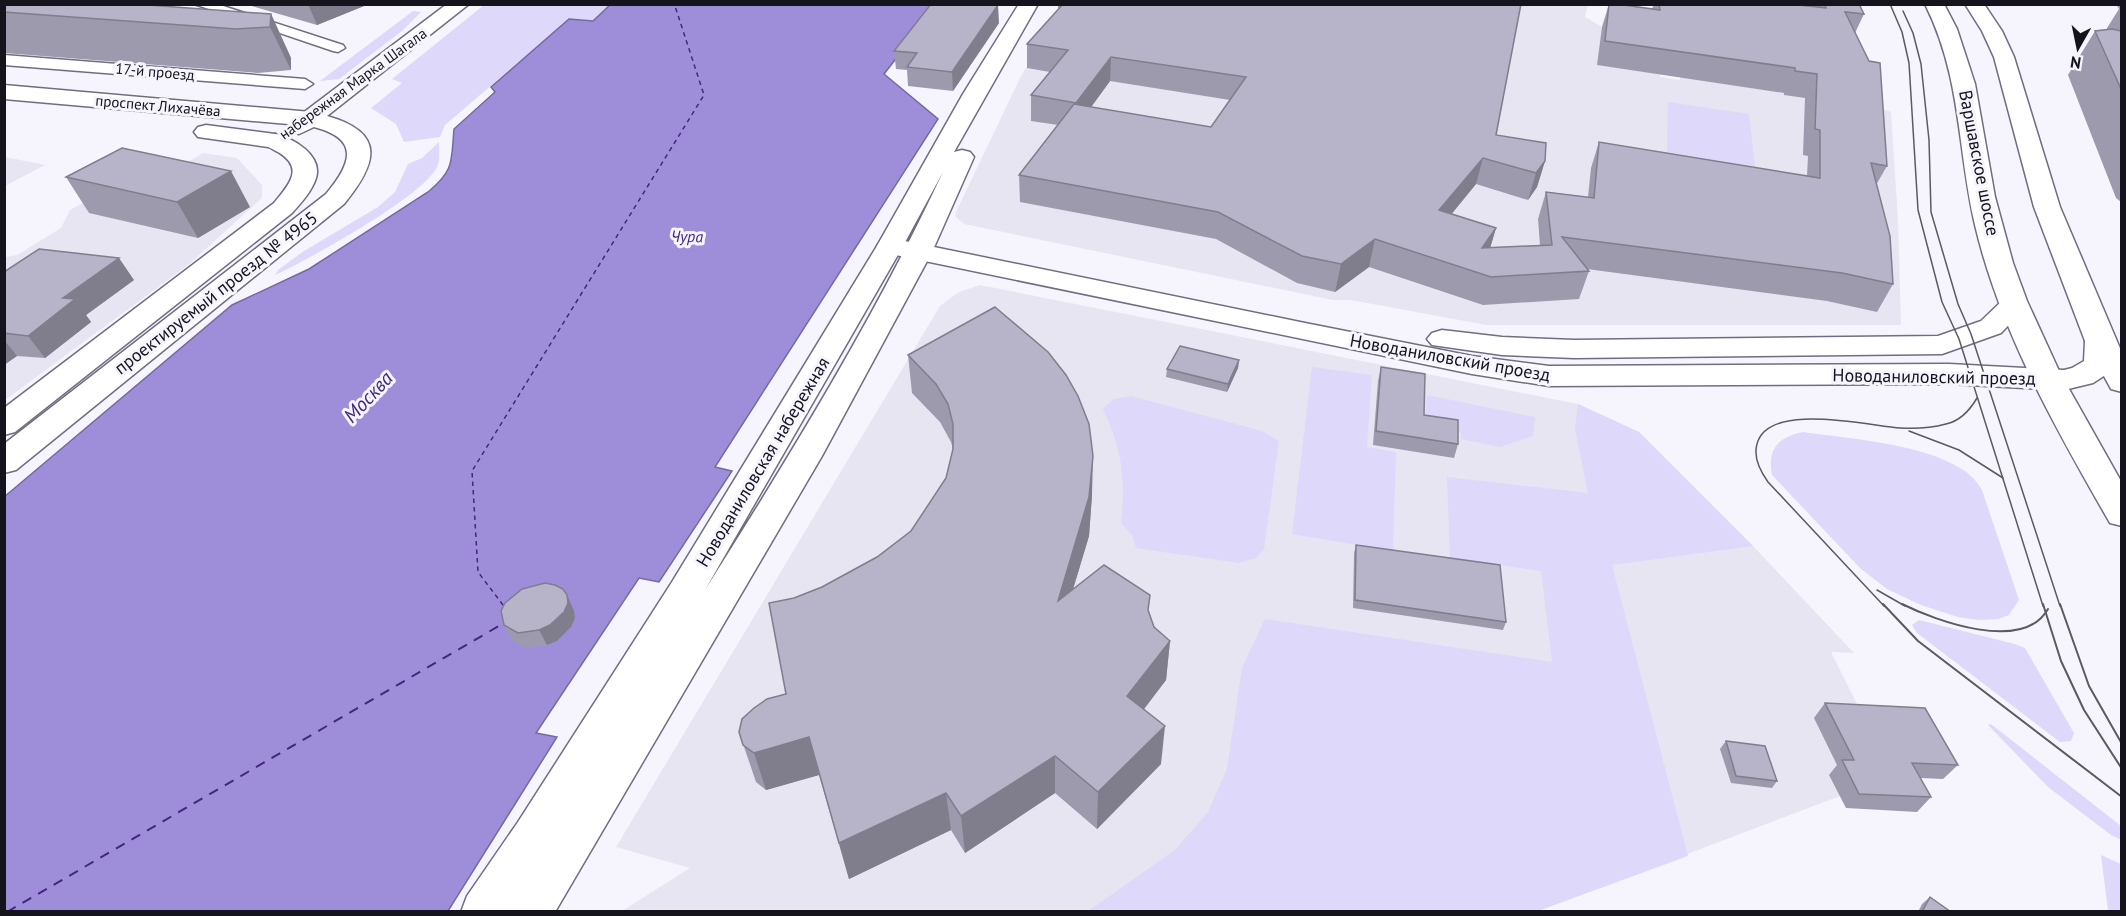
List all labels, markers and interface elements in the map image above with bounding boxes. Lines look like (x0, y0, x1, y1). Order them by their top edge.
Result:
north arrow (2048, 18, 2108, 78)
street label: набережная Марка Шагала (275, 24, 430, 144)
text: N (2069, 52, 2082, 74)
street label: 17-й проезд (115, 59, 195, 84)
street label: Варшавское шоссе (1954, 88, 2005, 238)
street label: проспект Лихачёва (95, 91, 221, 120)
street label: проектируемый проезд № 4965 (109, 206, 322, 379)
water label: Чура (671, 226, 703, 246)
street label: Новоданиловский проезд (1348, 329, 1552, 387)
street label: Новоданиловская набережная (691, 353, 834, 571)
street label: Новоданиловский проезд (1832, 363, 2036, 390)
water label: Москва (338, 366, 399, 428)

